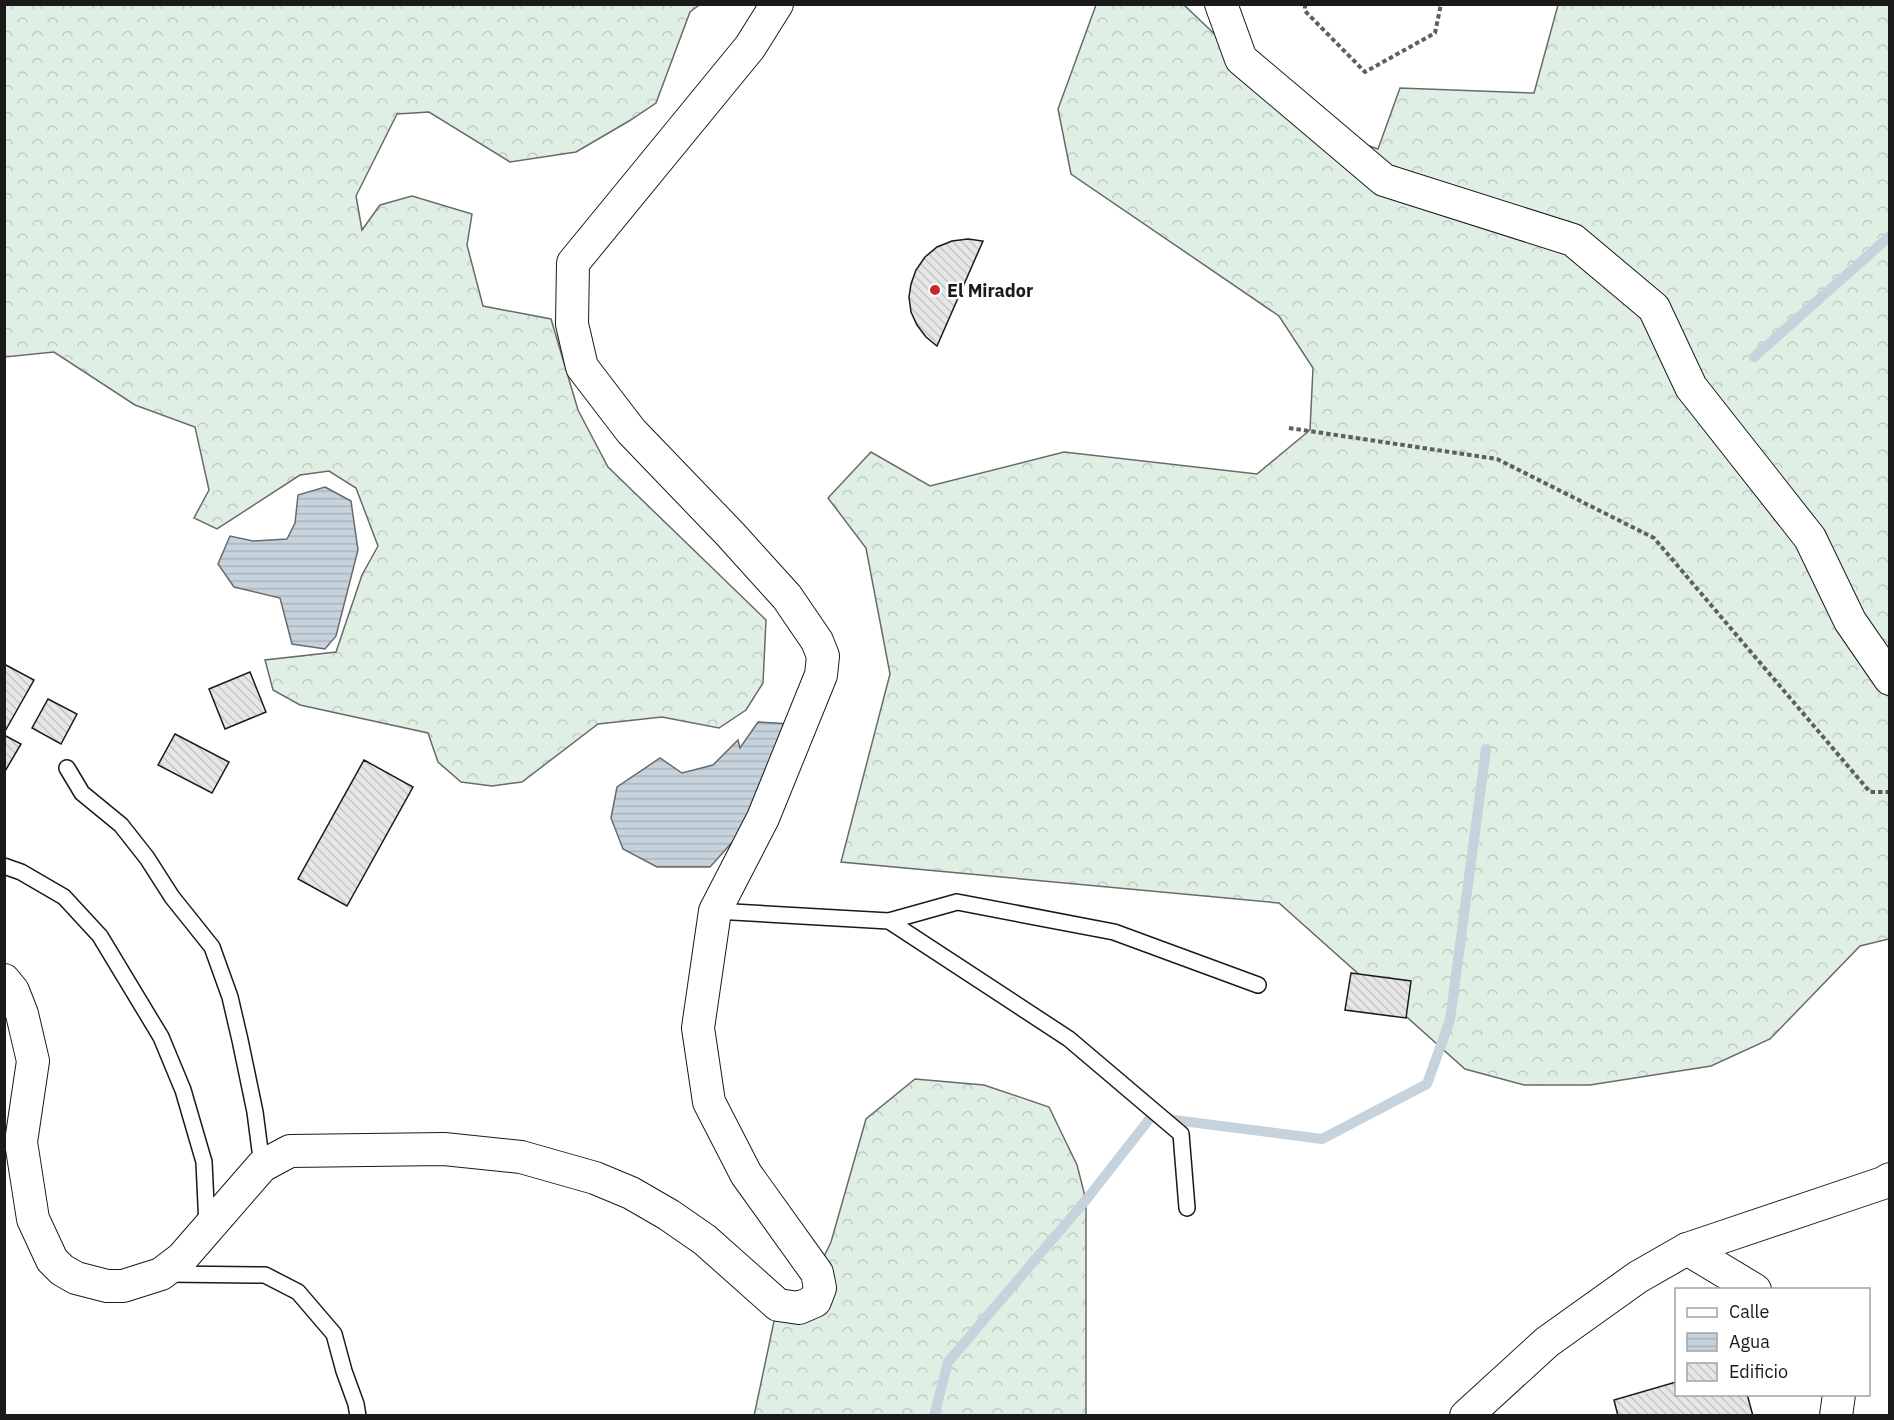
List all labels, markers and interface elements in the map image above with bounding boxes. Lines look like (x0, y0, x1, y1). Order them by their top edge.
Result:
place label: El Mirador (947, 279, 1033, 302)
marker: El Mirador (928, 283, 942, 297)
legend (1675, 1288, 1870, 1396)
text: Calle (1729, 1300, 1769, 1323)
text: Agua (1729, 1330, 1770, 1353)
text: Edificio (1729, 1360, 1788, 1383)

